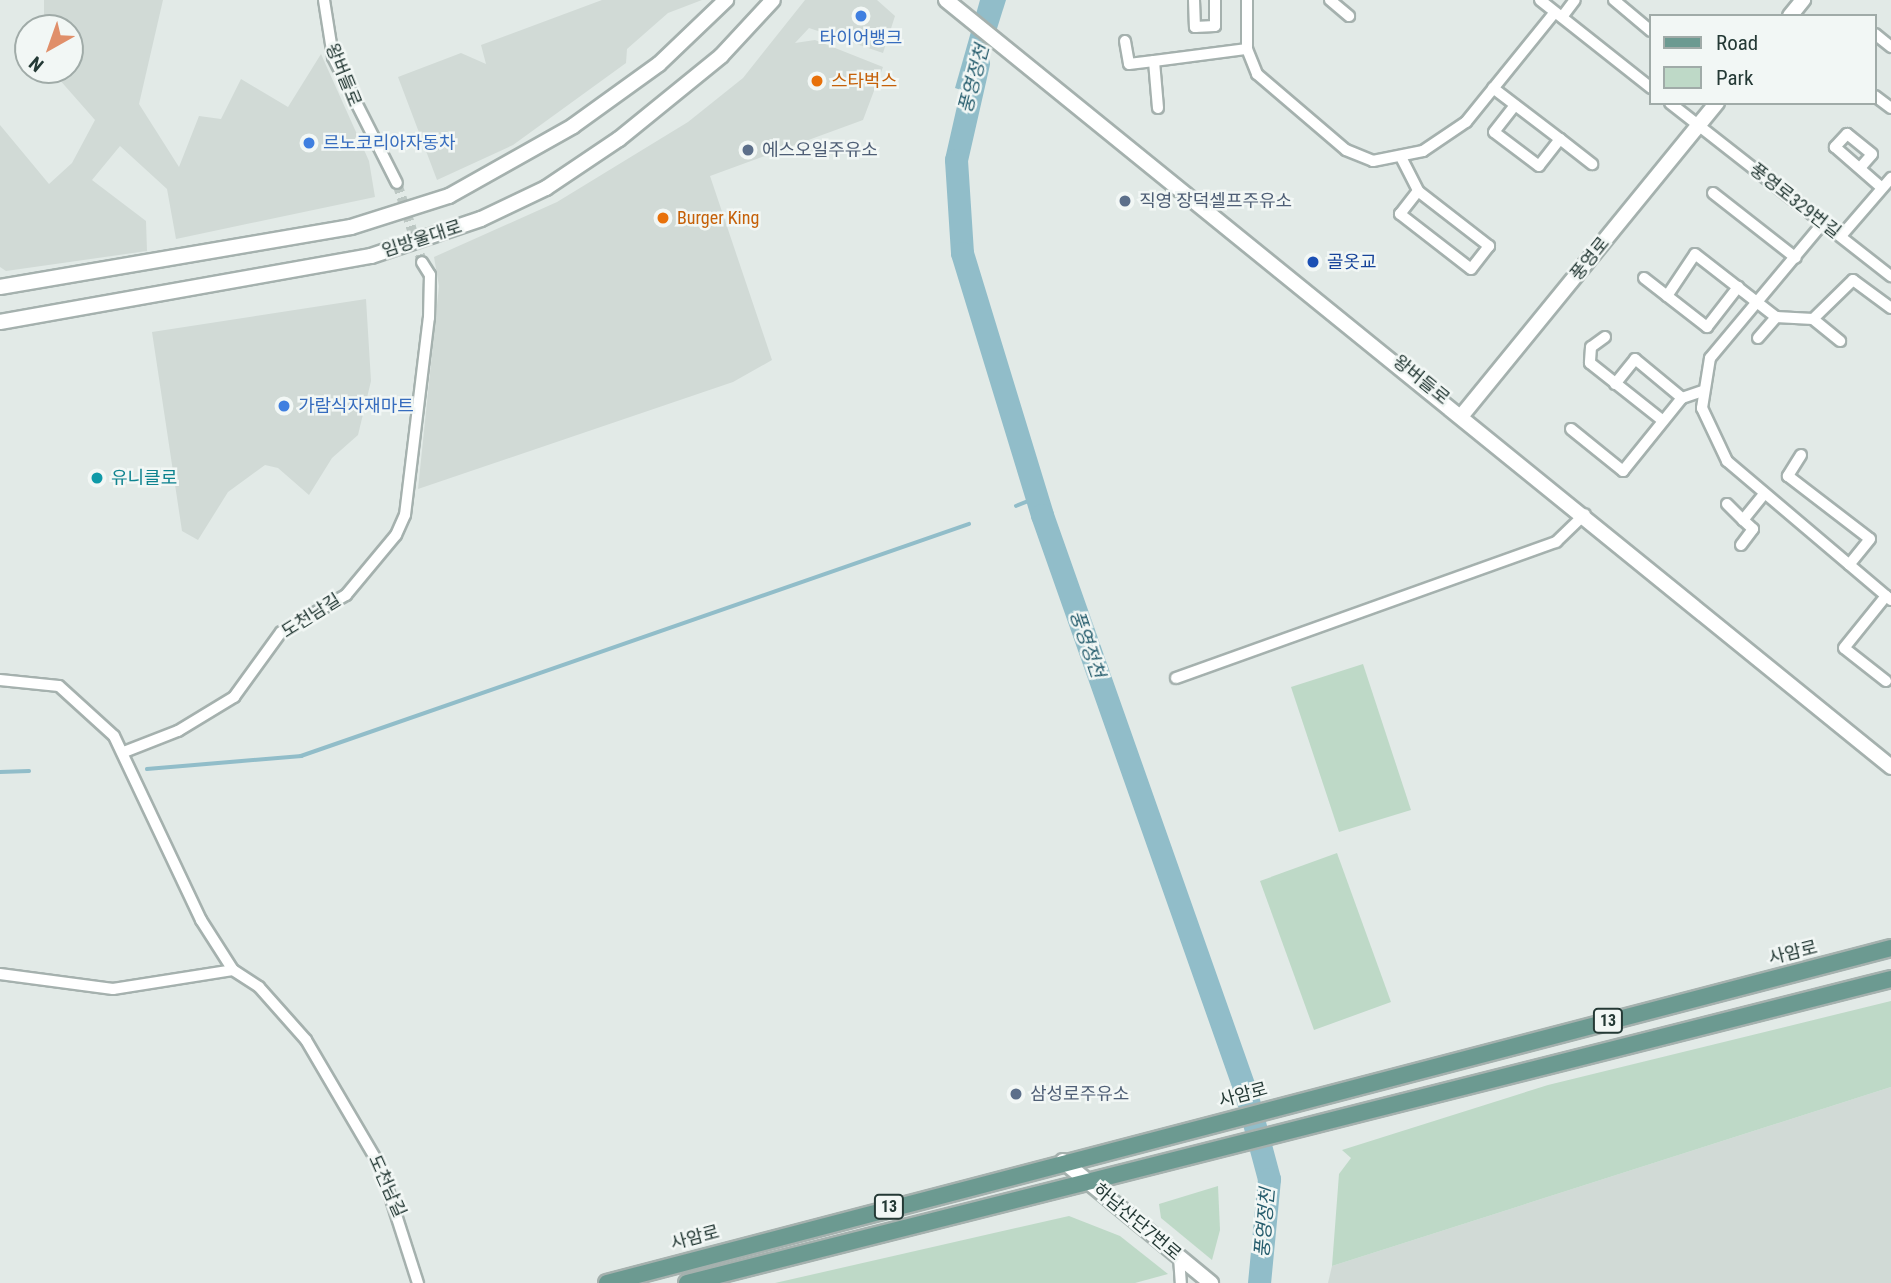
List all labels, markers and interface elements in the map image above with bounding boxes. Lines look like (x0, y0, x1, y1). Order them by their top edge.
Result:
marker: 타이어뱅크 (853, 8, 869, 24)
north arrow (14, 14, 84, 84)
legend (1650, 14, 1877, 105)
place label: 타이어뱅크 (820, 27, 902, 49)
text: Road (1716, 31, 1758, 55)
street label: 왕버들로 (321, 40, 365, 110)
water label: 풍영정천 (954, 42, 994, 116)
text: N (25, 51, 48, 76)
text: Park (1716, 66, 1753, 90)
place label: 스타벅스 (831, 70, 897, 92)
marker: 스타벅스 (809, 73, 825, 89)
place label: 르노코리아자동차 (323, 132, 455, 154)
marker: 르노코리아자동차 (301, 135, 317, 151)
place label: 에스오일주유소 (762, 139, 878, 161)
marker: 에스오일주유소 (740, 142, 756, 158)
street label: 풍영로329번길 (1745, 159, 1845, 243)
place label: 직영 장덕셀프주유소 (1139, 190, 1292, 212)
marker: 직영 장덕셀프주유소 (1117, 193, 1133, 209)
place label: Burger King (677, 207, 759, 229)
marker: Burger King (655, 210, 671, 226)
street label: 임방울대로 (379, 216, 465, 262)
street label: 풍영로 (1566, 233, 1614, 285)
place label: 골옷교 (1327, 251, 1377, 273)
marker: 골옷교 (1305, 254, 1321, 270)
street label: 왕버들로 (1388, 351, 1454, 409)
place label: 가람식자재마트 (298, 395, 414, 417)
marker: 가람식자재마트 (276, 398, 292, 414)
place label: 유니클로 (111, 467, 177, 489)
marker: 유니클로 (89, 470, 105, 486)
street label: 도천남길 (277, 589, 345, 643)
water label: 풍영정천 (1065, 607, 1109, 681)
street label: 사암로 (1766, 937, 1820, 969)
road number: 13 (1592, 1009, 1624, 1034)
street label: 사암로 (1216, 1078, 1270, 1112)
place label: 삼성로주유소 (1030, 1083, 1129, 1105)
marker: 삼성로주유소 (1008, 1086, 1024, 1102)
street label: 도천남길 (364, 1151, 410, 1221)
street label: 하남산단7번로 (1089, 1179, 1185, 1265)
water label: 풍영정천 (1251, 1187, 1279, 1259)
road number: 13 (873, 1194, 905, 1219)
street label: 사암로 (668, 1221, 722, 1255)

